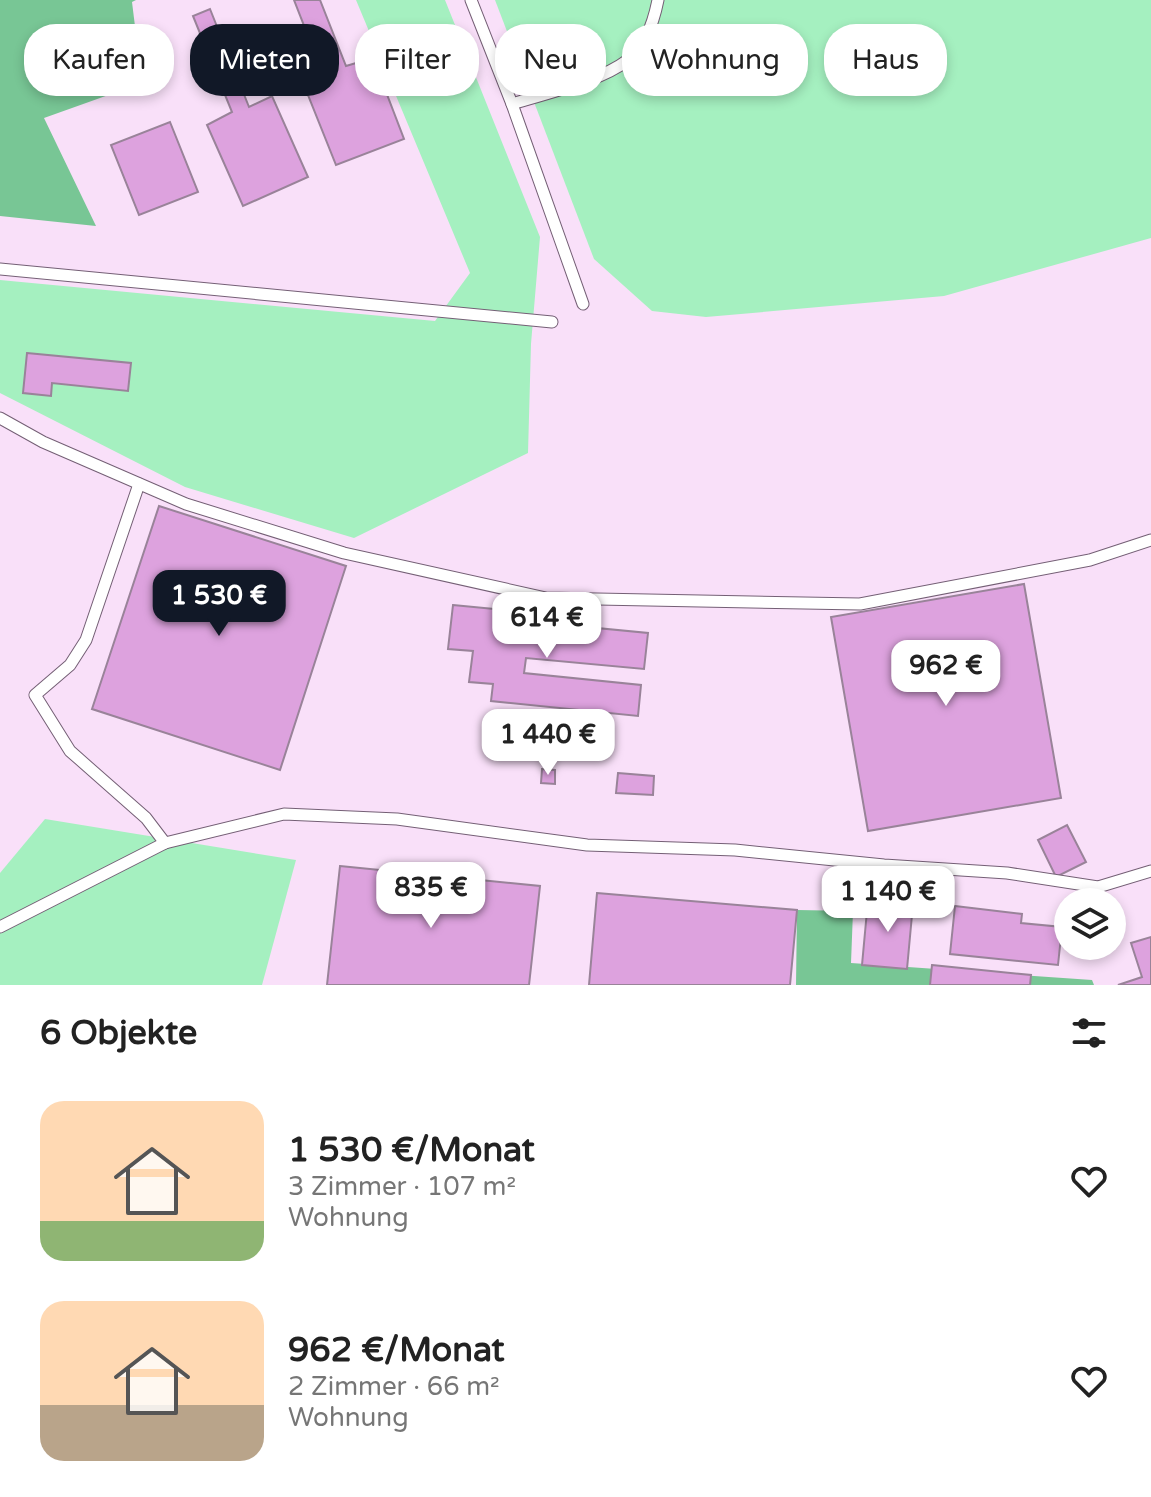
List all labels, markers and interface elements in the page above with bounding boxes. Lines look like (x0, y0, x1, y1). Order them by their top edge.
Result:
chip: Kaufen (24, 24, 174, 96)
chip: Mieten (190, 24, 339, 96)
chip: Filter (355, 24, 479, 96)
chip: Neu (495, 24, 606, 96)
chip: Wohnung (622, 24, 808, 96)
chip: Haus (824, 24, 947, 96)
pin: 1 530 € (145, 570, 293, 638)
text: 1 530 € (171, 580, 267, 611)
pin: 614 € (491, 592, 603, 660)
text: 614 € (510, 602, 584, 633)
pin: 962 € (890, 640, 1002, 708)
text: 962 € (909, 650, 983, 681)
pin: 1 440 € (474, 709, 622, 777)
text: 1 440 € (500, 719, 596, 750)
pin: 835 € (375, 862, 487, 930)
pin: 1 140 € (814, 866, 962, 934)
text: 835 € (394, 872, 468, 903)
text: 1 140 € (840, 876, 936, 907)
map controls (1054, 888, 1126, 960)
button: layers (1054, 888, 1126, 960)
icon: filters (1067, 1011, 1111, 1055)
text: 6 Objekte (40, 1013, 197, 1054)
text: 1 530 €/Monat (288, 1130, 535, 1171)
icon: home (104, 1133, 200, 1229)
icon: heart (1067, 1159, 1111, 1203)
text: 3 Zimmer · 107 m² (288, 1171, 516, 1202)
text: Wohnung (288, 1202, 409, 1233)
text: 962 €/Monat (288, 1330, 505, 1371)
icon: home (104, 1333, 200, 1429)
icon: heart (1067, 1359, 1111, 1403)
text: 2 Zimmer · 66 m² (288, 1371, 500, 1402)
text: Wohnung (288, 1402, 409, 1433)

